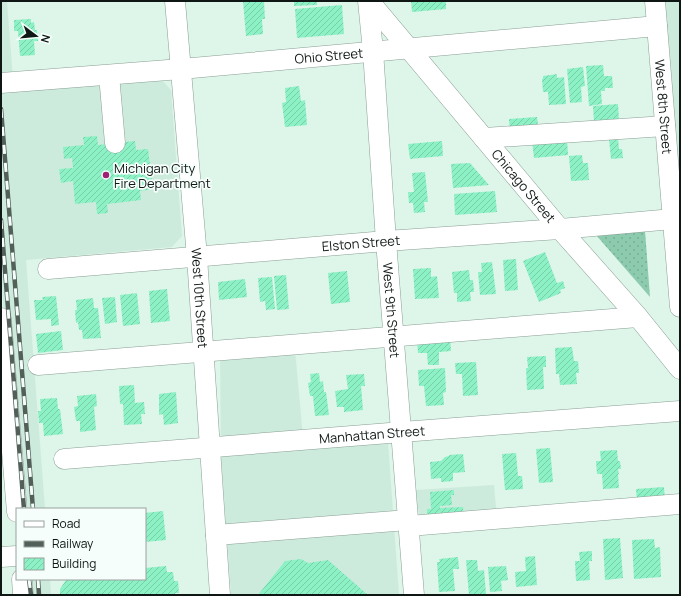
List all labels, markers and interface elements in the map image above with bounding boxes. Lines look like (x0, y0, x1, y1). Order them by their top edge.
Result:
north arrow (16, 16, 56, 56)
text: N (38, 33, 54, 45)
street label: Ohio Street (294, 44, 364, 68)
street label: West 8th Street (651, 59, 676, 155)
street label: Chicago Street (488, 145, 560, 226)
place label: Michigan City Fire Department (114, 159, 211, 192)
marker: Michigan City Fire Department (101, 170, 111, 180)
street label: Elston Street (321, 231, 401, 255)
street label: West 10th Street (187, 247, 212, 349)
street label: West 9th Street (379, 262, 404, 358)
street label: Manhattan Street (318, 421, 426, 448)
legend (16, 508, 146, 580)
text: Road (52, 515, 80, 532)
text: Railway (52, 535, 94, 552)
text: Building (52, 555, 96, 572)

